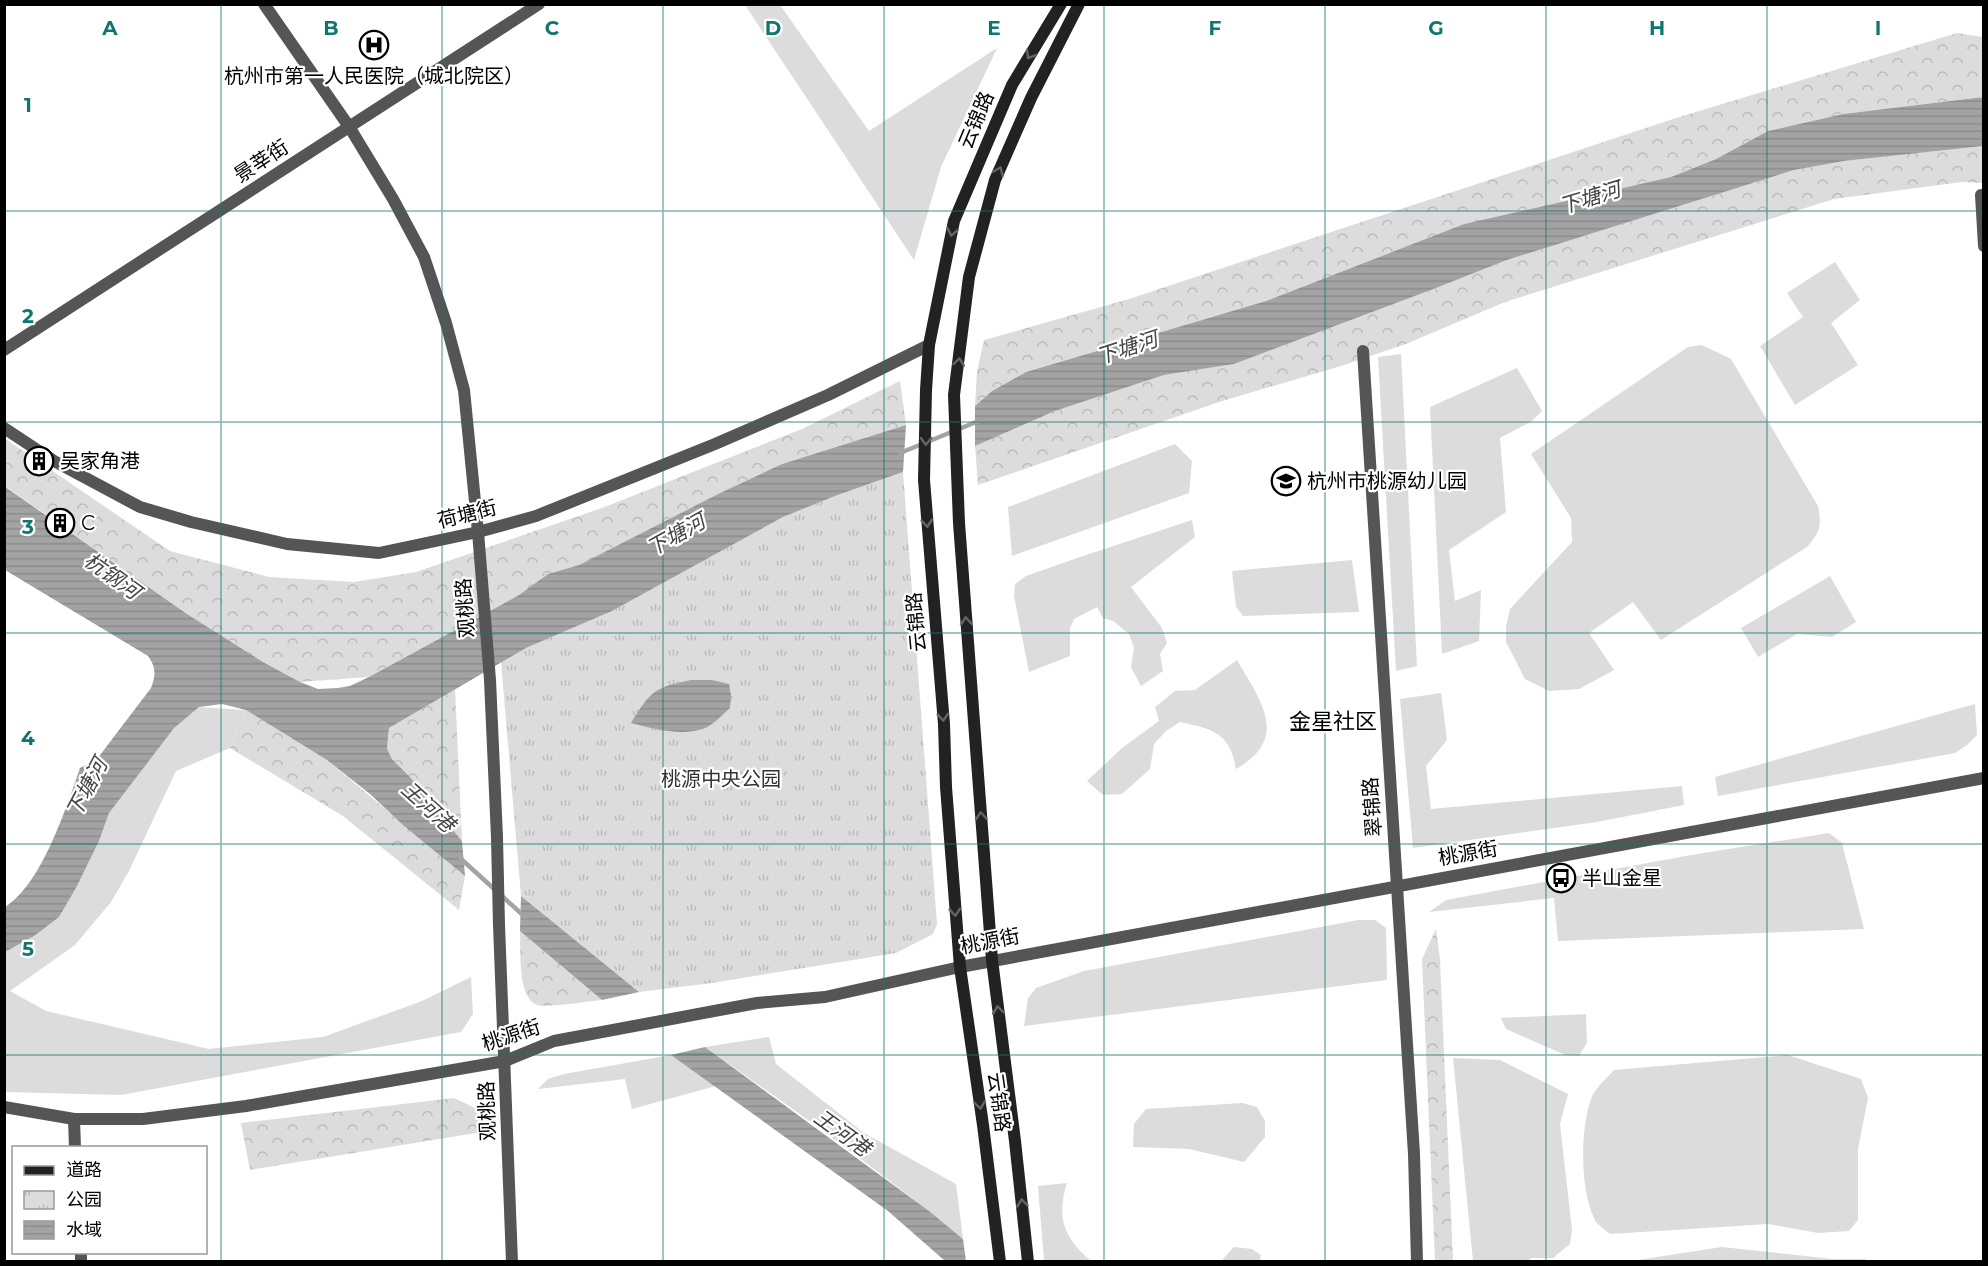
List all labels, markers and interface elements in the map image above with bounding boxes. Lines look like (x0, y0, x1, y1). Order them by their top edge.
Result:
text: A (101, 16, 118, 40)
text: B (323, 16, 339, 40)
text: C (545, 16, 560, 40)
text: D (765, 16, 781, 40)
text: E (987, 16, 1001, 40)
text: F (1209, 16, 1222, 40)
text: G (1428, 16, 1444, 40)
text: H (1649, 16, 1665, 40)
text: I (1875, 16, 1881, 40)
hospital icon: 杭州市第一人民医院（城北院区） (358, 29, 390, 61)
one-way arrow (1026, 49, 1038, 59)
place label: 杭州市第一人民医院（城北院区） (224, 64, 524, 88)
street label: 云锦路 (953, 88, 999, 152)
text: 1 (24, 93, 32, 117)
street label: 景莘街 (229, 135, 293, 187)
one-way arrow (992, 167, 1004, 178)
water label: 下塘河 (1556, 175, 1627, 219)
one-way arrow (946, 227, 959, 237)
text: 2 (22, 304, 34, 328)
water label: 下塘河 (1093, 325, 1164, 369)
one-way arrow (953, 357, 965, 366)
one-way arrow (919, 436, 932, 445)
building icon: 吴家角港 (23, 445, 55, 477)
place label: 吴家角港 (60, 449, 140, 473)
school or university icon: 杭州市桃源幼儿园 (1270, 465, 1302, 497)
place label: 杭州市桃源幼儿园 (1307, 469, 1467, 493)
street label: 荷塘街 (435, 495, 499, 533)
water label: 下塘河 (642, 506, 713, 561)
building icon: C (44, 507, 76, 539)
place label: C (81, 511, 95, 535)
text: 3 (21, 515, 34, 539)
one-way arrow (920, 518, 933, 527)
water label: 杭钢河 (79, 547, 148, 607)
street label: 观桃路 (451, 577, 479, 639)
street label: 云锦路 (901, 591, 931, 653)
one-way arrow (960, 617, 973, 626)
district label: 金星社区 (1289, 708, 1377, 735)
one-way arrow (936, 713, 949, 722)
text: 4 (21, 726, 35, 750)
water label: 下塘河 (61, 751, 114, 821)
park label: 桃源中央公园 (661, 767, 781, 791)
water label: 王河港 (397, 776, 462, 839)
street label: 翠锦路 (1358, 776, 1386, 838)
one-way arrow (975, 811, 988, 820)
street label: 桃源街 (1436, 836, 1500, 870)
bus stop icon: 半山金星 (1545, 862, 1577, 894)
place label: 半山金星 (1582, 866, 1662, 890)
one-way arrow (949, 907, 962, 916)
street label: 桃源街 (958, 923, 1022, 959)
text: 5 (22, 937, 34, 961)
one-way arrow (992, 1005, 1005, 1014)
street label: 桃源街 (479, 1014, 543, 1056)
street label: 云锦路 (983, 1071, 1015, 1133)
street label: 观桃路 (474, 1081, 500, 1141)
one-way arrow (974, 1100, 986, 1110)
water label: 王河港 (809, 1104, 878, 1163)
legend (12, 1146, 207, 1254)
text: 道路 (66, 1159, 102, 1181)
text: 公园 (66, 1189, 102, 1211)
one-way arrow (1016, 1199, 1029, 1208)
text: 水域 (66, 1219, 102, 1241)

